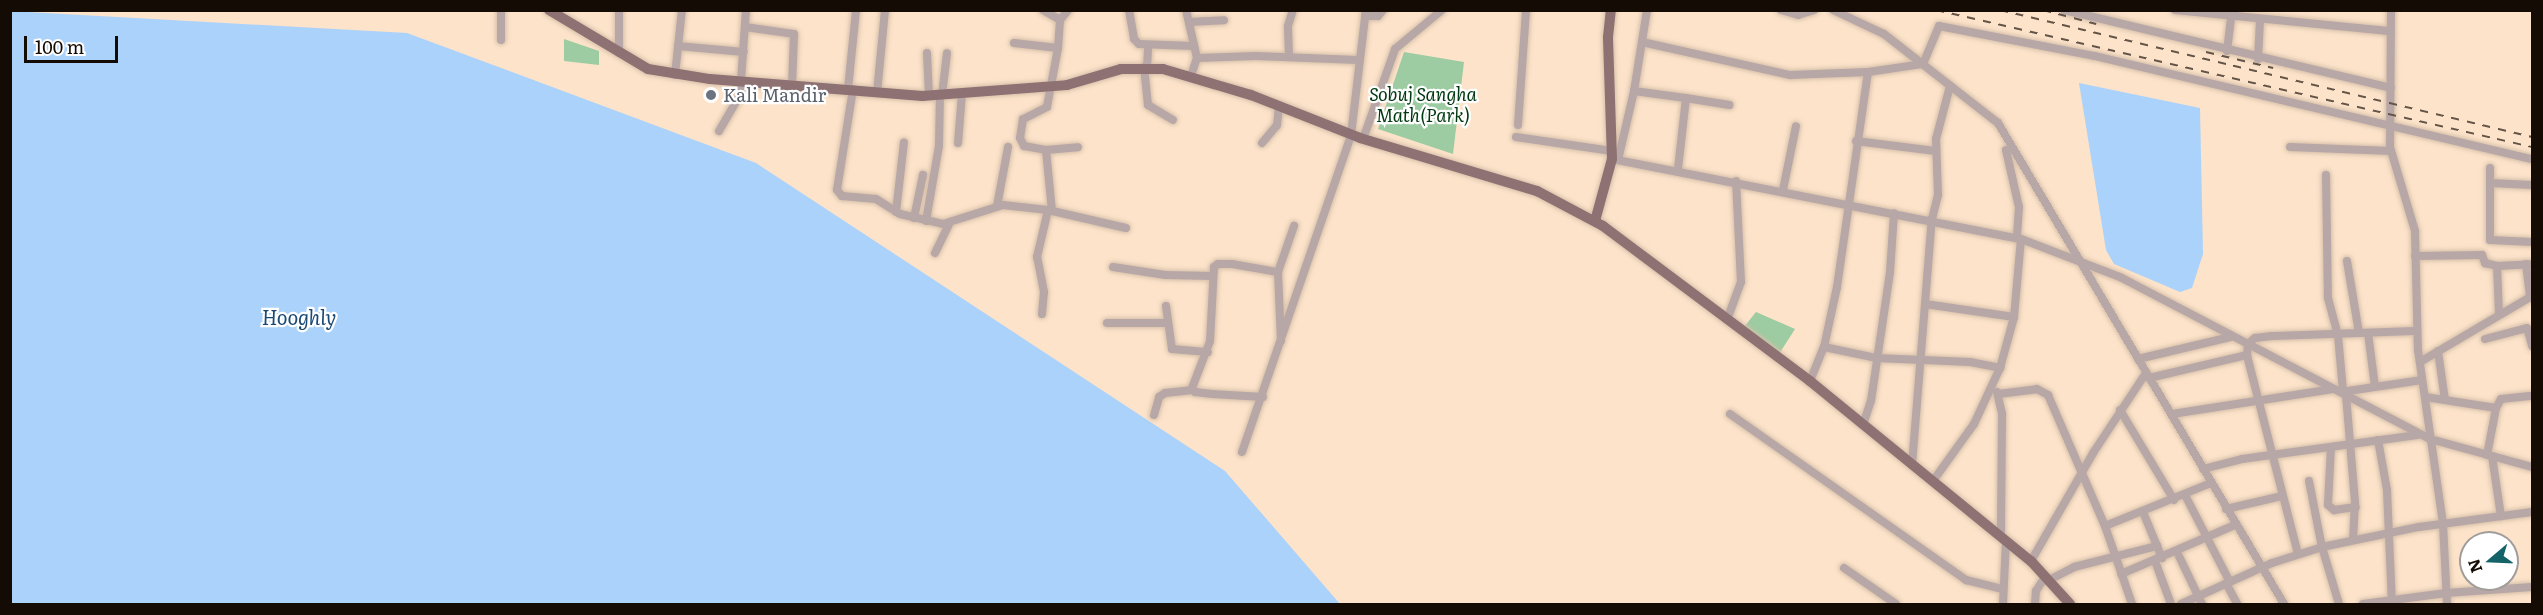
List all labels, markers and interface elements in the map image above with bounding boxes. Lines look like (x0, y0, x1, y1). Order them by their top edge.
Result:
scale bar (27, 24, 122, 62)
text: 100 m (35, 33, 84, 60)
place label: Kali Mandir (723, 84, 826, 106)
park label: Sobuj Sangha Math(Park) (1369, 84, 1477, 127)
marker: Kali Mandir (704, 88, 718, 102)
water label: Hooghly (262, 304, 336, 328)
north arrow (2459, 531, 2519, 591)
text: N (2460, 556, 2487, 576)

